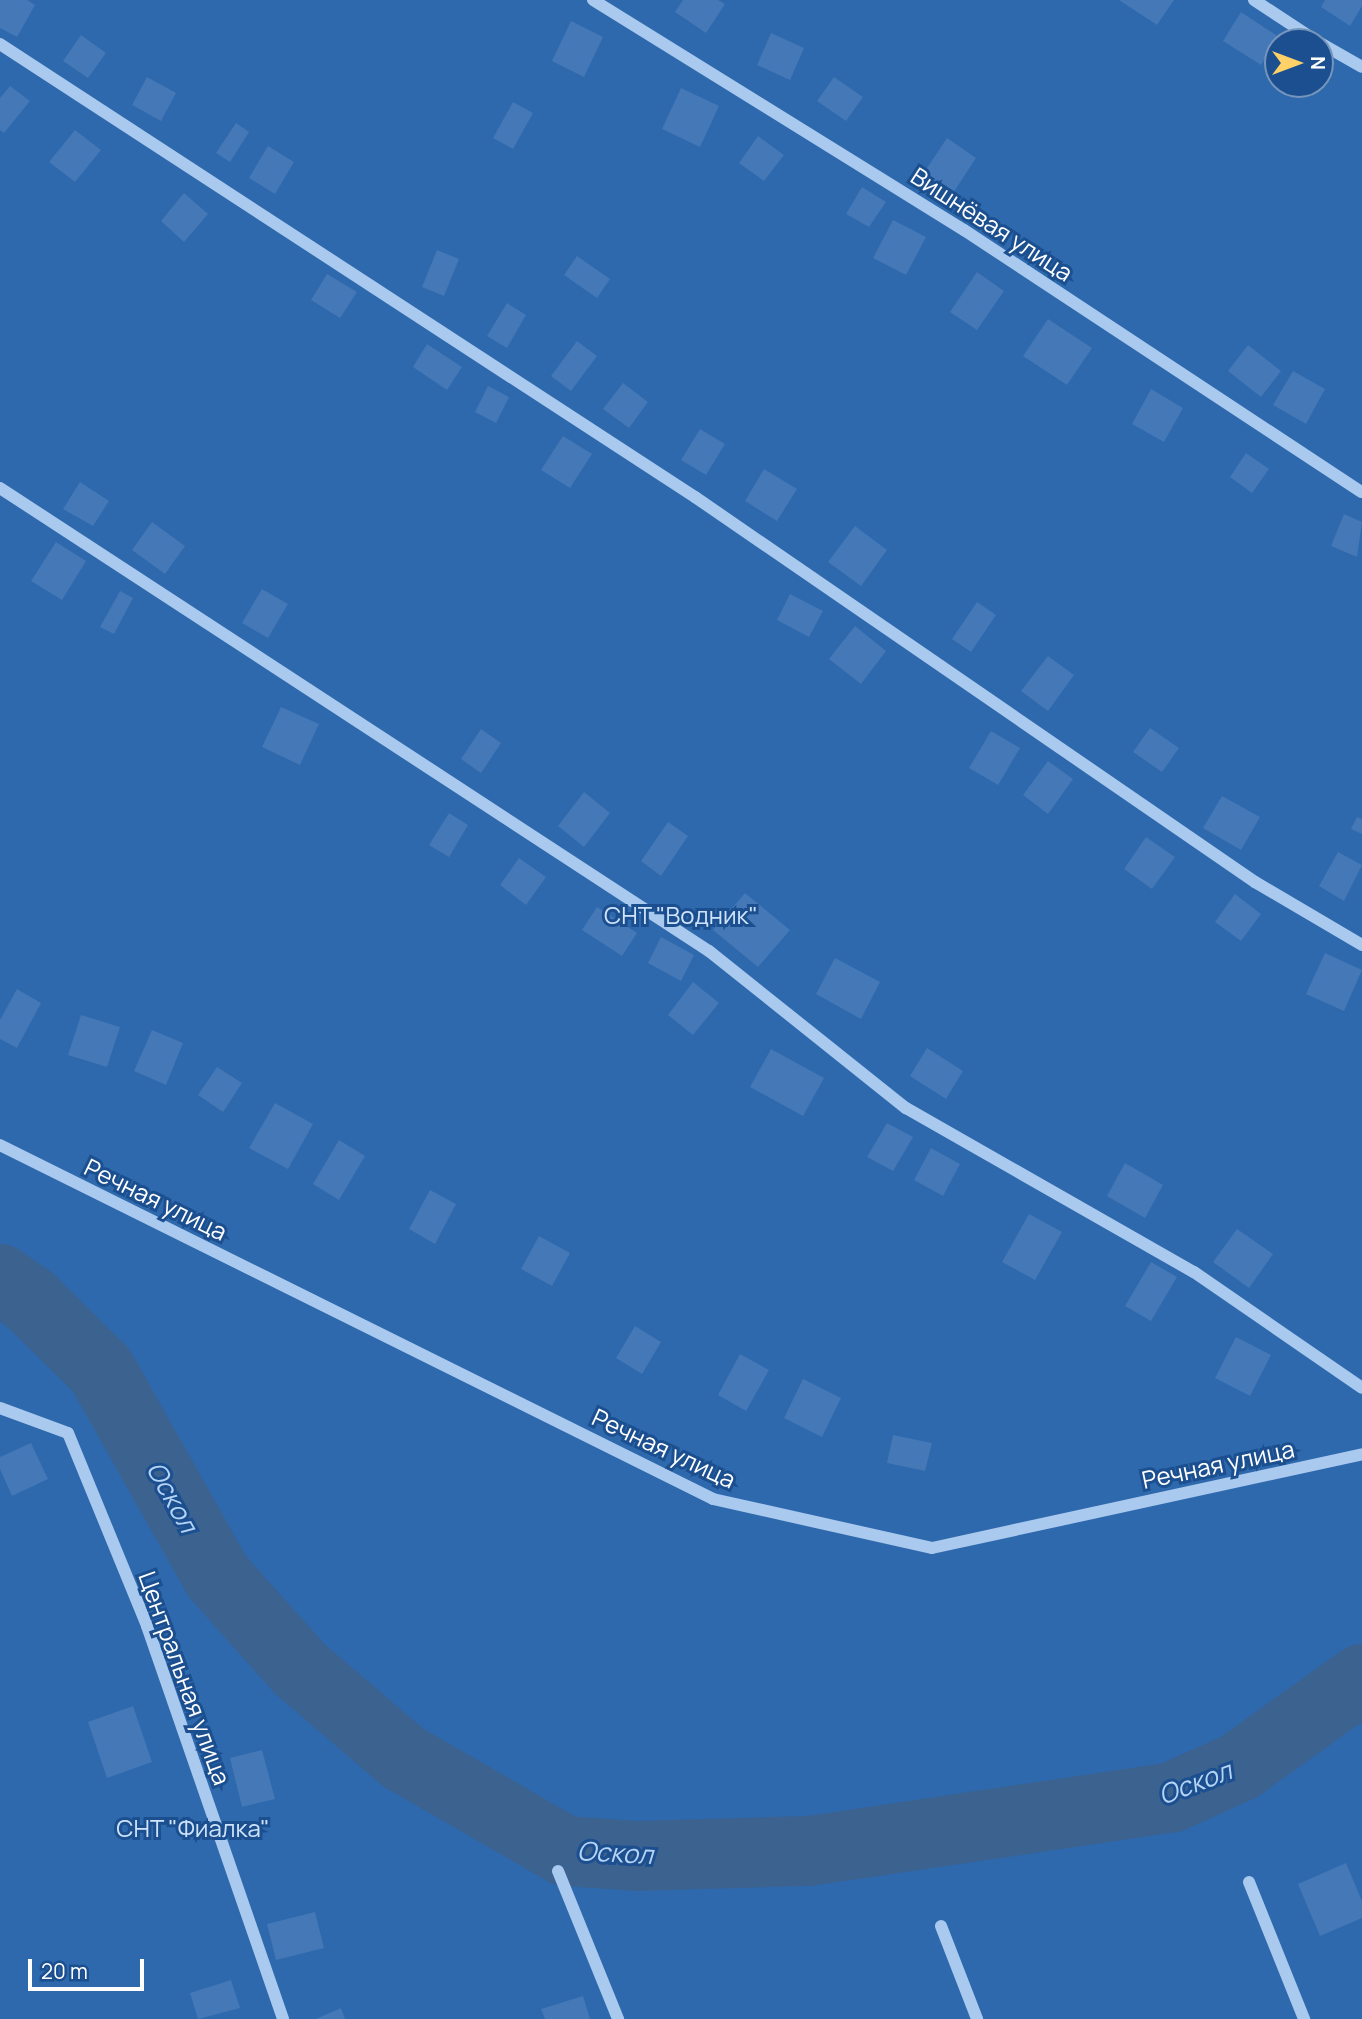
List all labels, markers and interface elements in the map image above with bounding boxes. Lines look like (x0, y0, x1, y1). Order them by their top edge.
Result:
north arrow (1264, 28, 1334, 98)
text: N (1305, 56, 1331, 70)
street label: Вишнёвая улица (906, 161, 1078, 287)
park label: СНТ "Водник" (604, 901, 758, 929)
street label: Речная улица (80, 1152, 232, 1246)
street label: Речная улица (588, 1402, 740, 1494)
street label: Речная улица (1139, 1434, 1297, 1494)
water label: Оскол (140, 1456, 204, 1538)
street label: Центральная улица (133, 1567, 237, 1789)
water label: Оскол (1154, 1755, 1236, 1811)
park label: СНТ "Фиалка" (116, 1814, 270, 1842)
water label: Оскол (576, 1835, 654, 1871)
scale bar (32, 1946, 147, 1990)
text: 20 m (41, 1957, 88, 1985)

